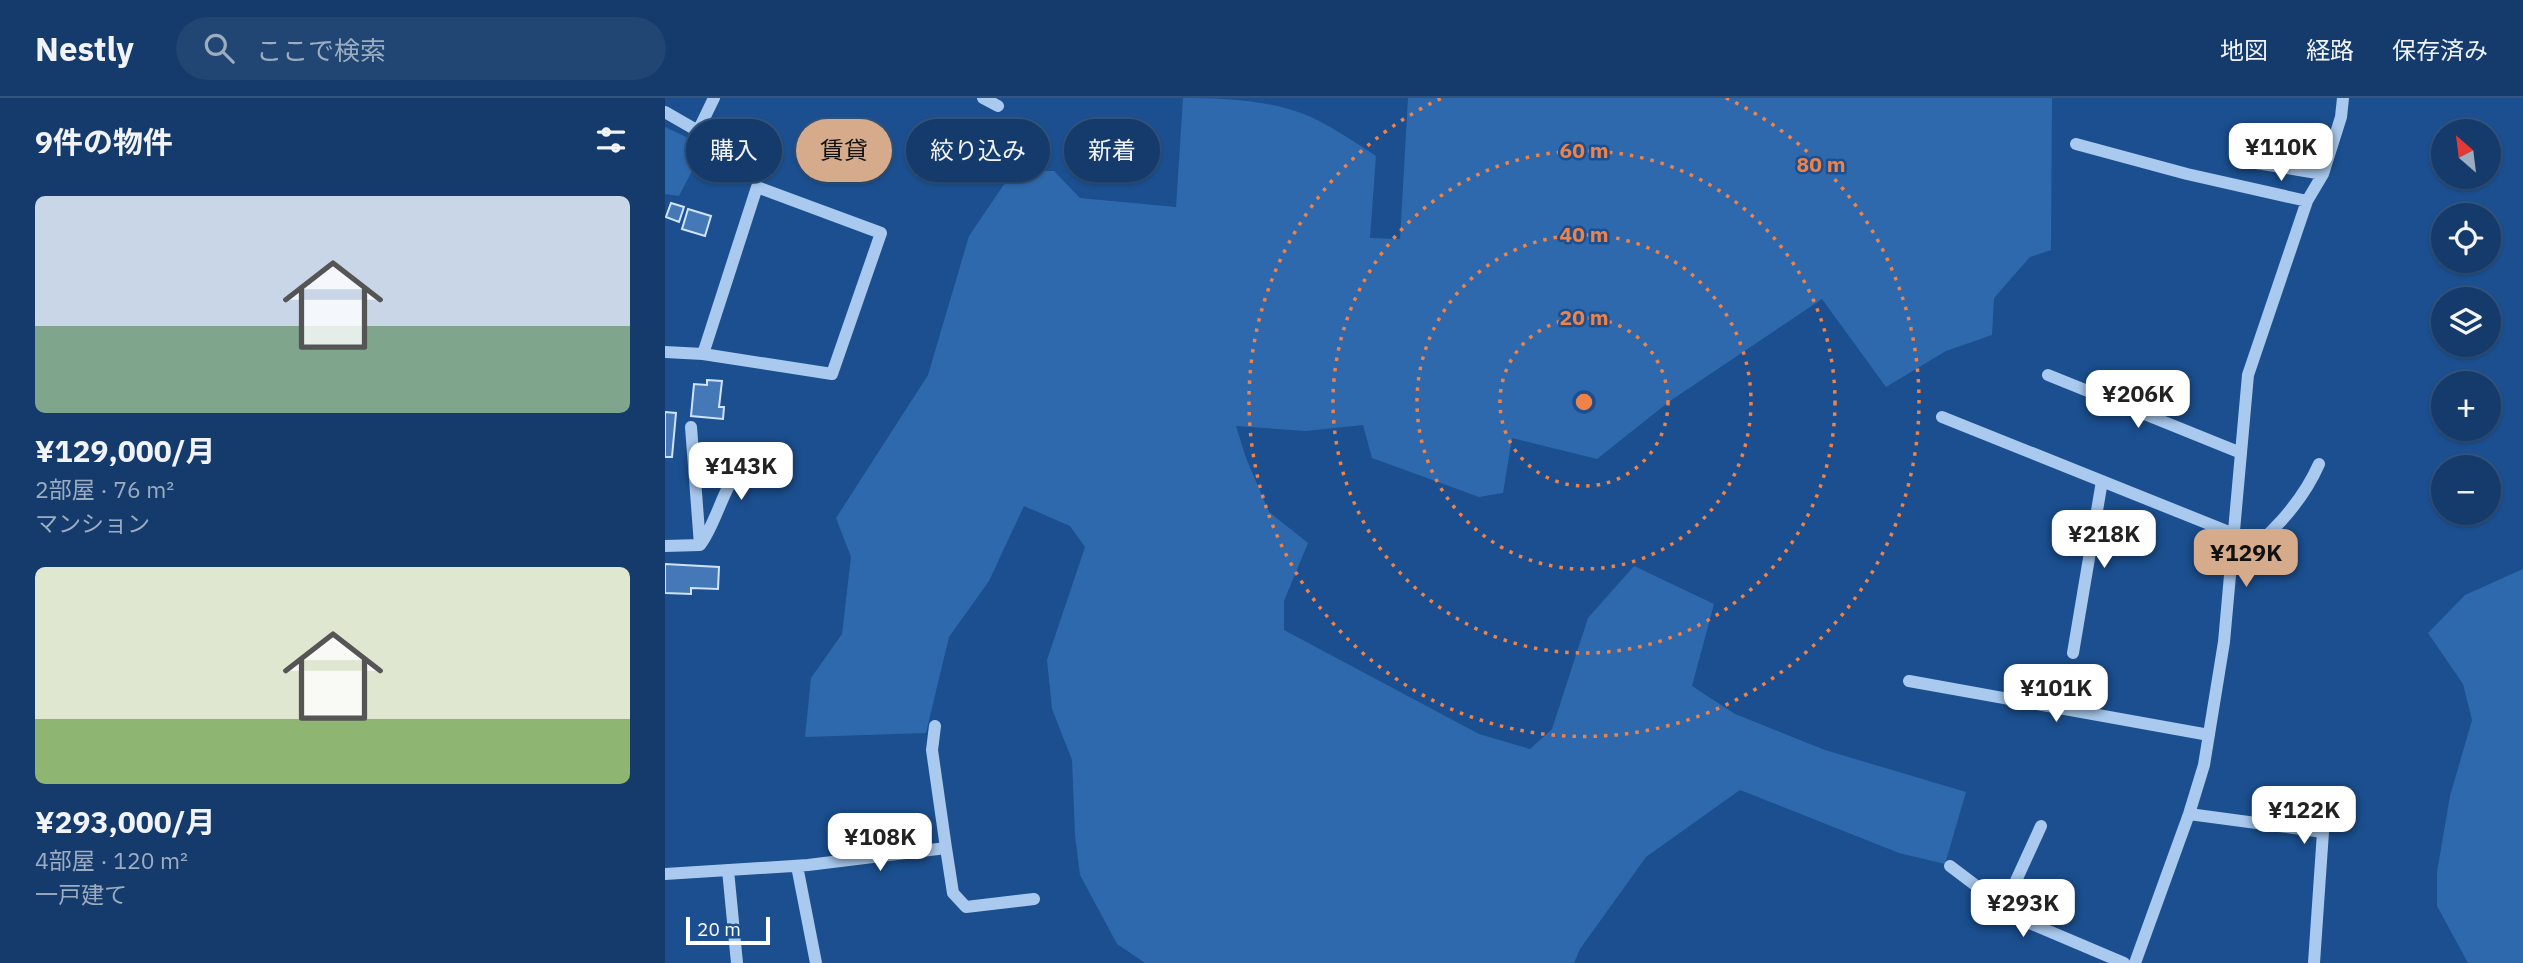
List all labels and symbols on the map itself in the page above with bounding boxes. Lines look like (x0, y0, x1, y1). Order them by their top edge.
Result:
north arrow (2431, 119, 2501, 189)
pin: ¥110K (2232, 123, 2330, 183)
text: 60 m (1560, 136, 1608, 164)
text: 80 m (1797, 150, 1845, 178)
text: 40 m (1560, 220, 1608, 248)
text: 20 m (1560, 303, 1608, 331)
pin: ¥206K (2089, 370, 2187, 430)
centre of rings (1572, 390, 1596, 414)
pin: ¥143K (692, 442, 790, 502)
pin: ¥218K (2055, 510, 2153, 570)
pin: ¥129K (2197, 530, 2295, 589)
pin: ¥101K (2007, 664, 2105, 724)
pin: ¥122K (2255, 786, 2353, 846)
pin: ¥108K (831, 814, 929, 873)
pin: ¥293K (1974, 880, 2072, 939)
scale bar (686, 914, 770, 946)

